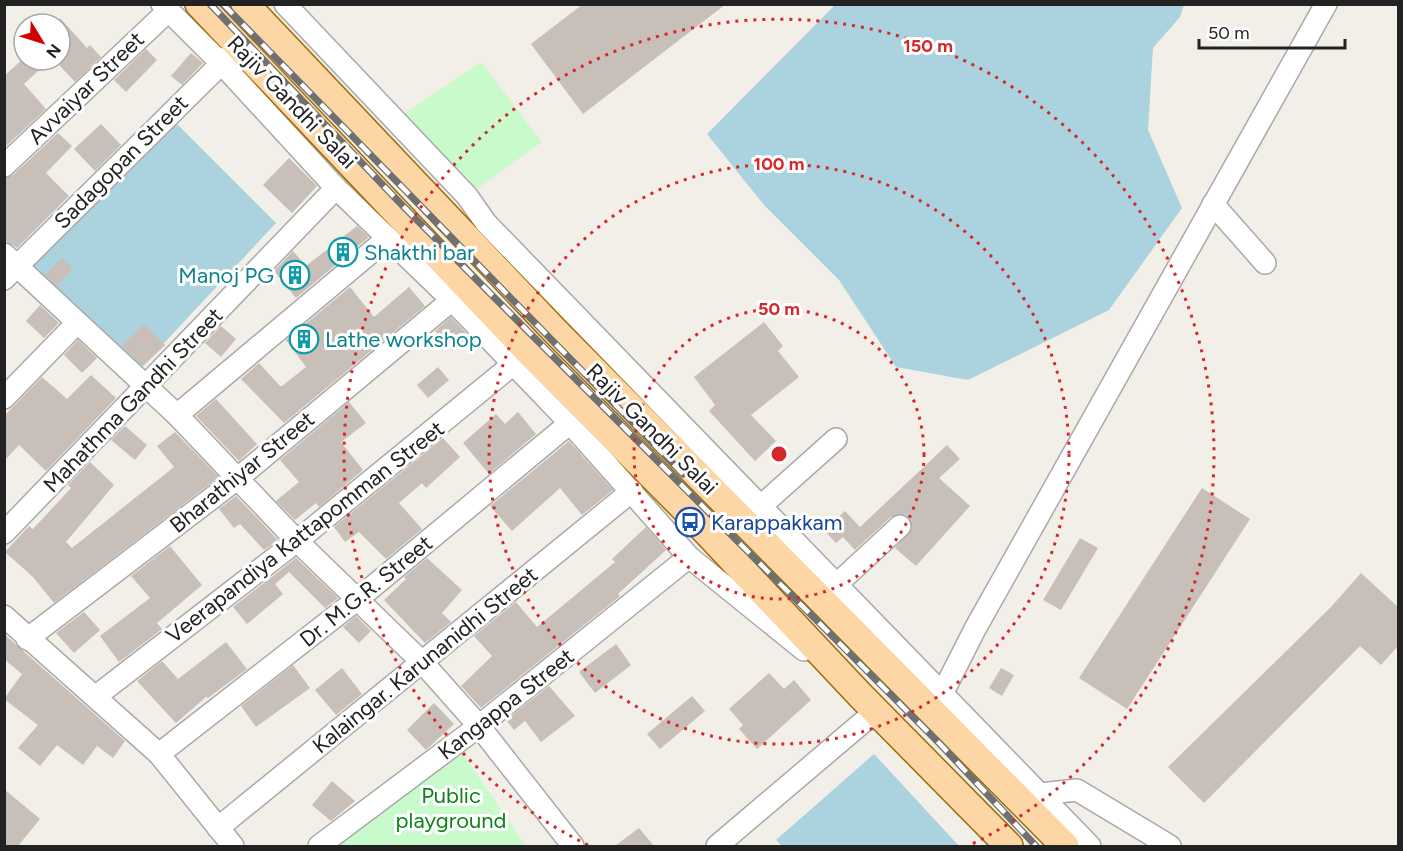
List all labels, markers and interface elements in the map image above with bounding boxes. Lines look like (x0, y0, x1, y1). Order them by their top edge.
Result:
north arrow (12, 12, 72, 72)
scale bar (1199, 12, 1344, 50)
text: 50 m (1208, 22, 1250, 44)
street label: Avvaiyar Street (22, 26, 150, 150)
street label: Rajiv Gandhi Salai (222, 30, 362, 174)
text: 150 m (903, 35, 953, 57)
text: N (42, 40, 65, 62)
street label: Sadagopan Street (49, 90, 193, 234)
text: 100 m (754, 153, 804, 175)
building icon: Shakthi bar (327, 236, 359, 268)
place label: Shakthi bar (364, 239, 475, 266)
building icon: Manoj PG (279, 259, 311, 291)
place label: Manoj PG (178, 262, 274, 289)
text: 50 m (758, 298, 800, 320)
street label: Mahathma Gandhi Street (38, 302, 228, 498)
building icon: Lathe workshop (288, 323, 320, 355)
place label: Lathe workshop (325, 326, 482, 353)
street label: Rajiv Gandhi Salai (581, 358, 723, 500)
street label: Bharathiyar Street (164, 405, 320, 539)
street label: Veerapandiya Kattapomman Street (161, 415, 449, 649)
centre of rings (769, 444, 789, 464)
bus stop icon: Karappakkam (674, 506, 706, 538)
place label: Karappakkam (711, 509, 842, 536)
street label: Dr. M.G.R. Street (294, 529, 438, 653)
street label: Kalaingar. Karunanidhi Street (307, 561, 543, 759)
street label: Kangappa Street (433, 643, 579, 765)
park label: Public playground (396, 782, 506, 834)

